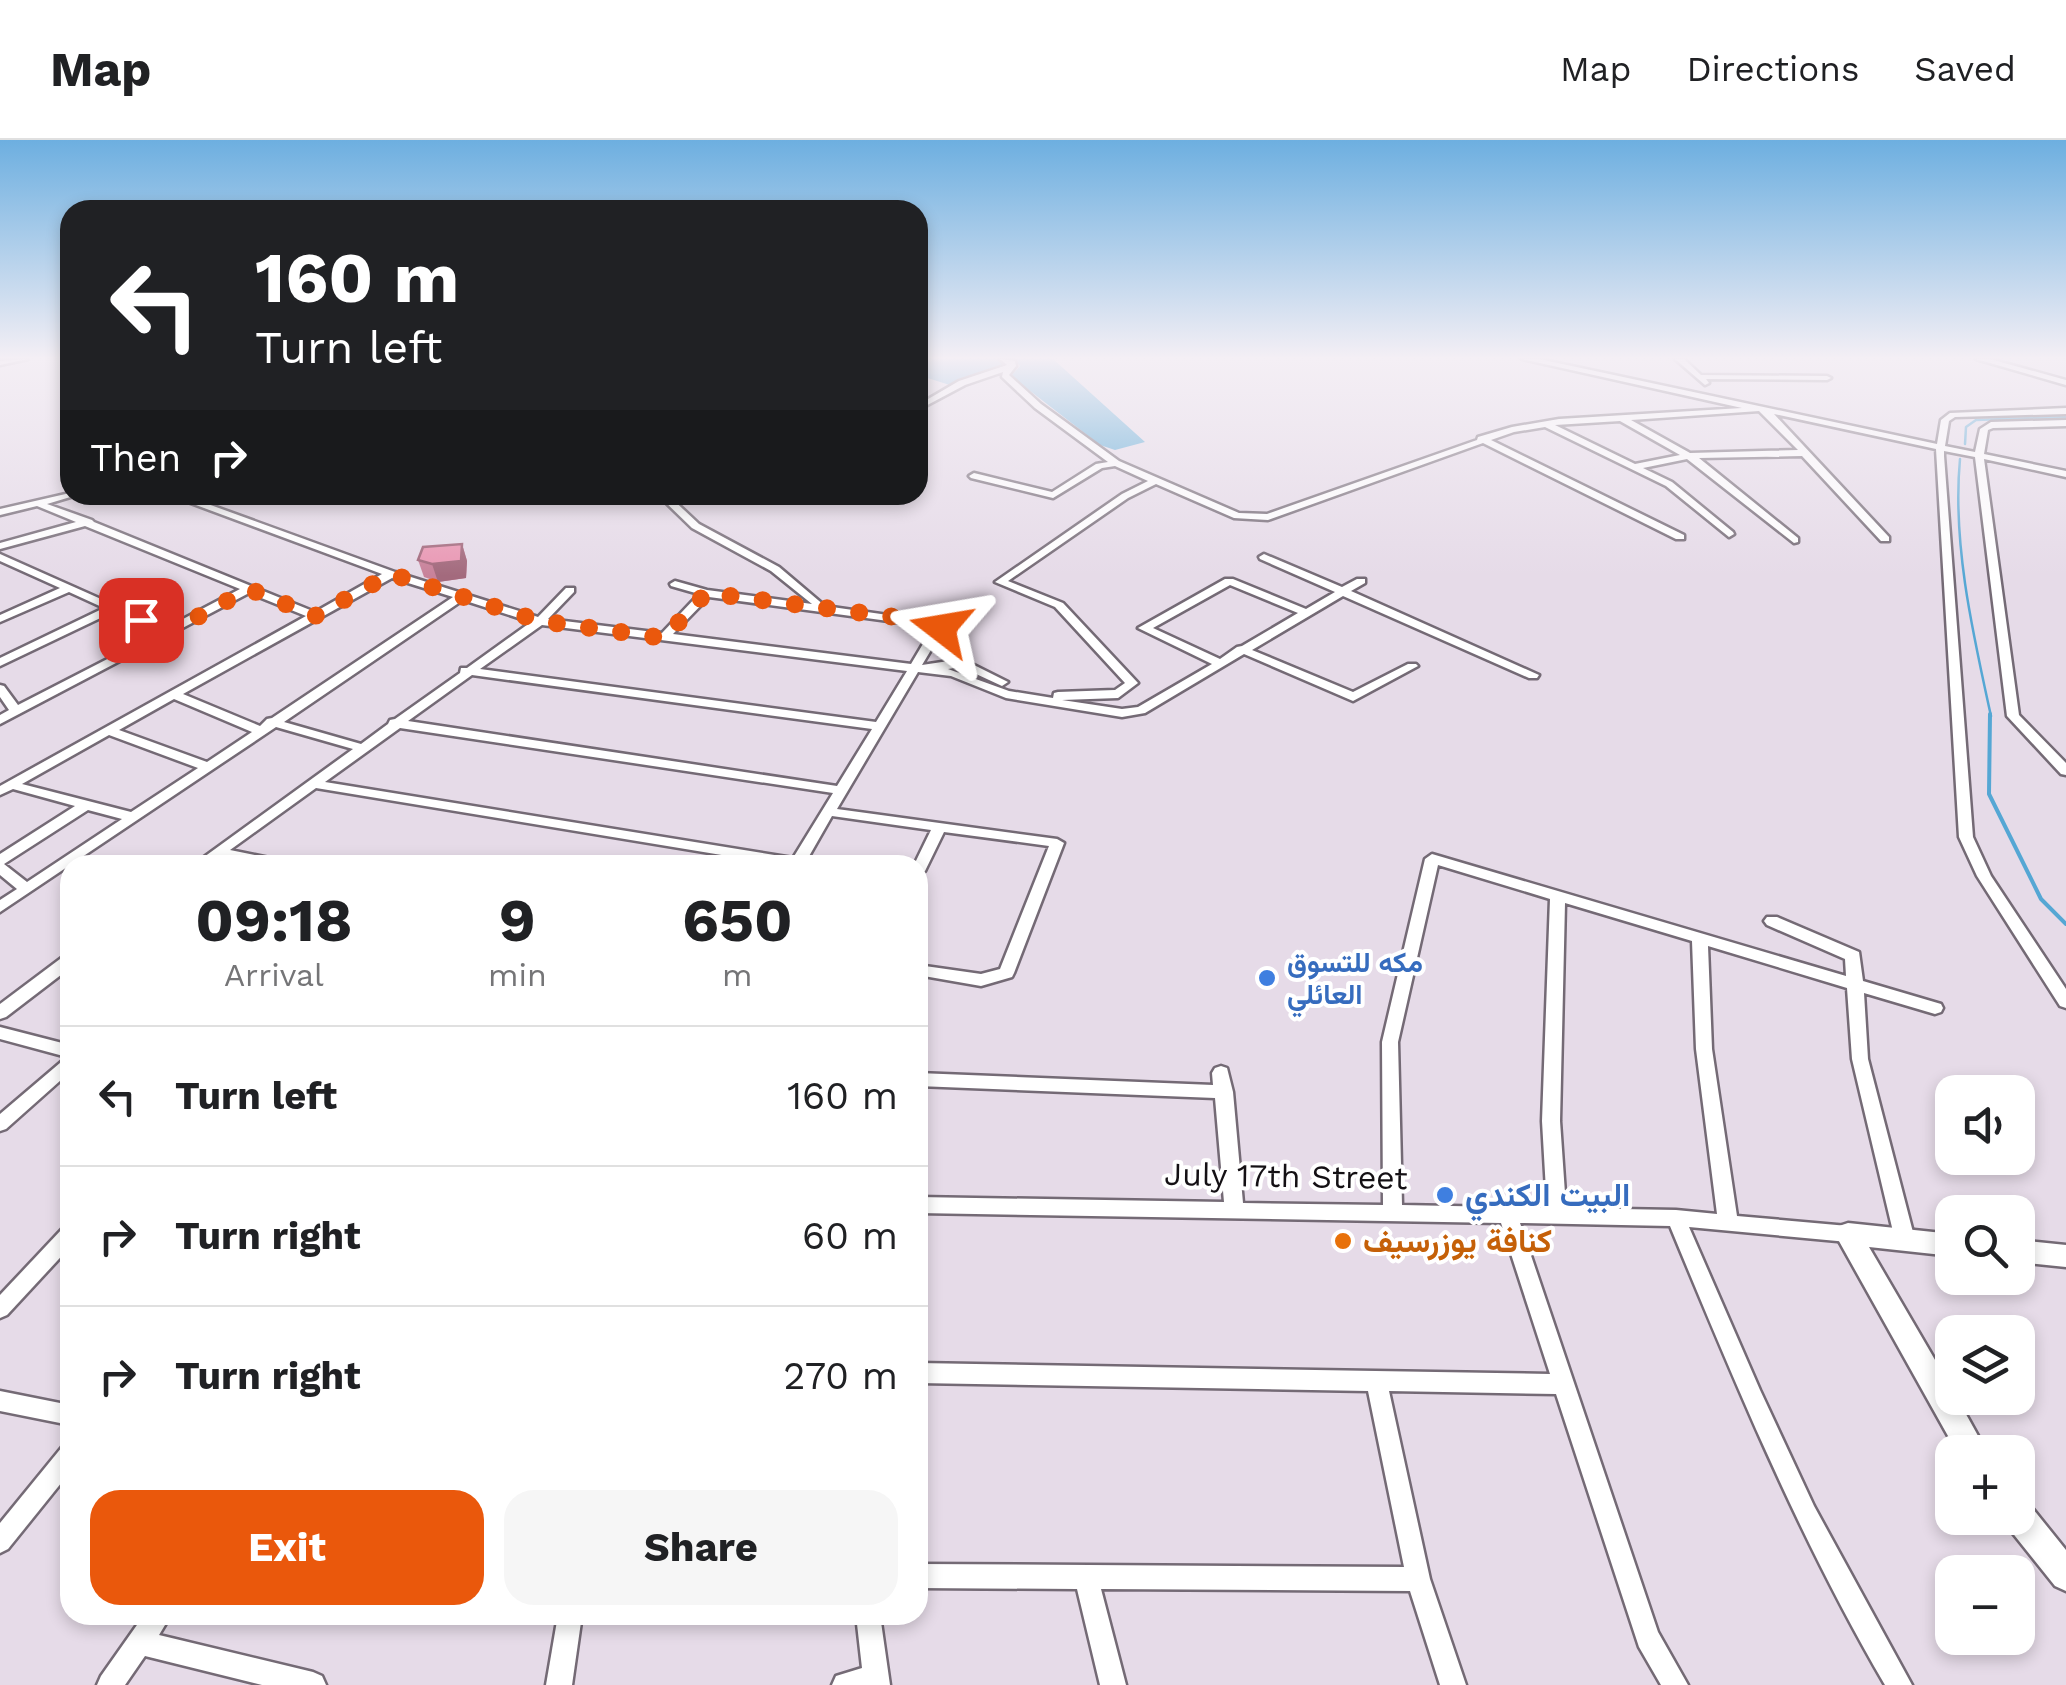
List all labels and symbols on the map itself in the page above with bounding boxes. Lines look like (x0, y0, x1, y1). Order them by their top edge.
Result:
position arrow (889, 576, 993, 680)
pin (99, 578, 184, 663)
place label: مكه للتسوق العائلي (1287, 946, 1423, 1018)
marker: مكه للتسوق العائلي (1256, 967, 1278, 989)
street label: July 17th Street (1164, 1155, 1408, 1197)
place label: البيت الكندي (1465, 1176, 1630, 1221)
marker: البيت الكندي (1434, 1184, 1456, 1206)
place label: كنافة يوزرسيف (1363, 1222, 1552, 1261)
marker: كنافة يوزرسيف (1332, 1230, 1354, 1252)

